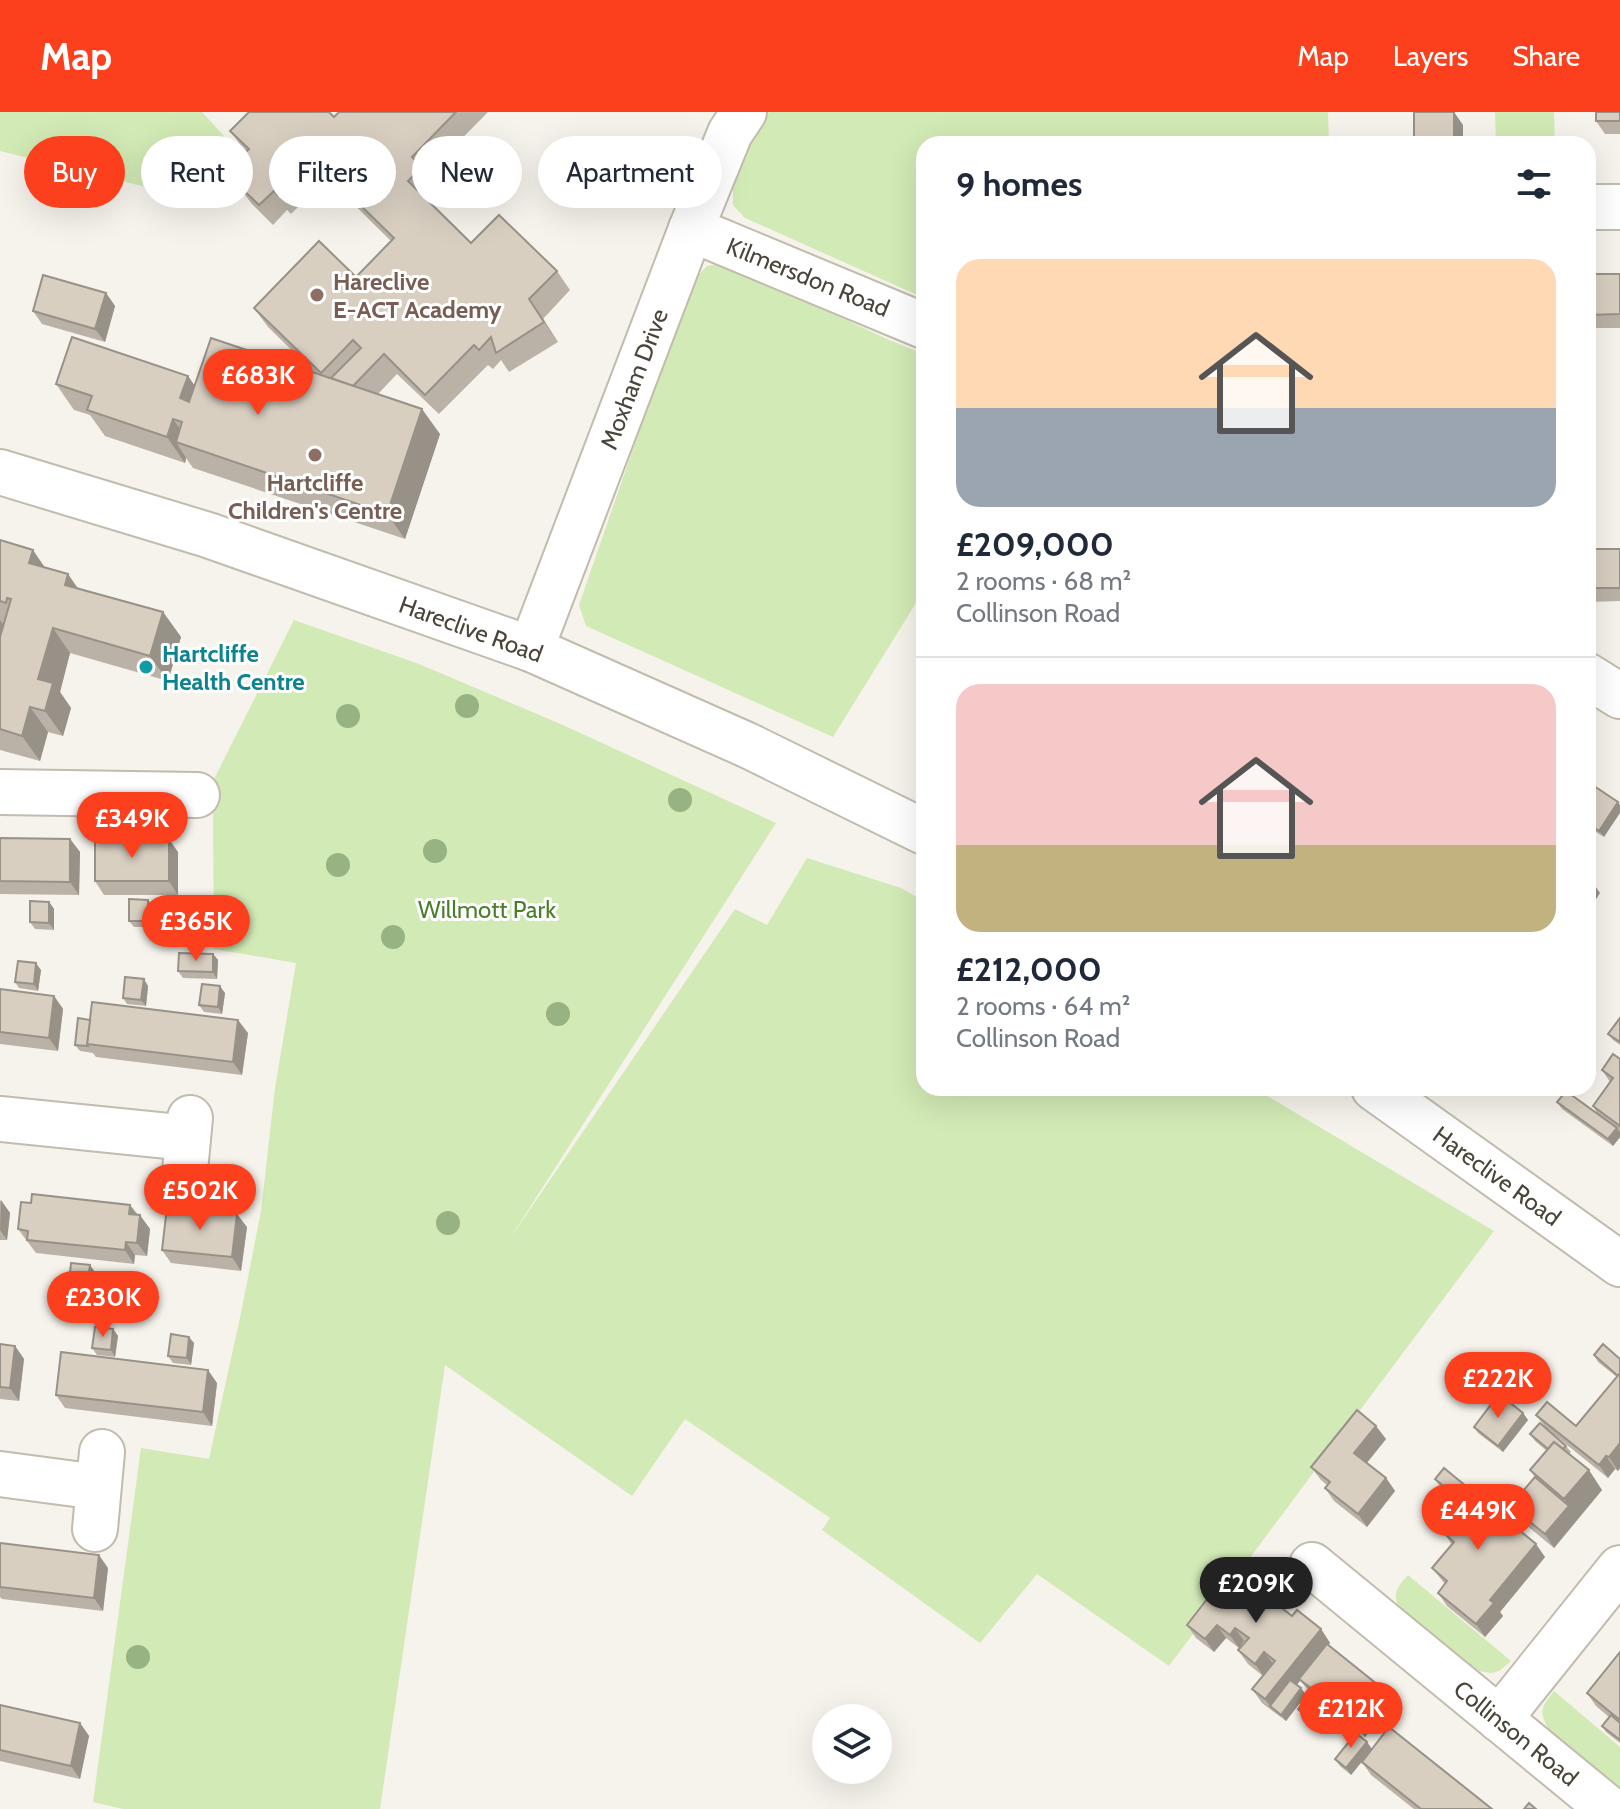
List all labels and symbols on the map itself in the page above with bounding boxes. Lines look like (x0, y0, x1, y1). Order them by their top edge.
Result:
street label: Kilmersdon Road (722, 231, 894, 323)
place label: Hareclive E-ACT Academy (333, 267, 502, 324)
marker: Hareclive E-ACT Academy (308, 286, 326, 304)
street label: Moxham Drive (594, 305, 674, 453)
pin: £683K (202, 349, 314, 417)
marker: Hartcliffe Children's Centre (306, 446, 324, 464)
place label: Hartcliffe Children's Centre (228, 468, 402, 525)
street label: Hareclive Road (395, 590, 547, 668)
place label: Hartcliffe Health Centre (162, 639, 305, 696)
marker: Hartcliffe Health Centre (137, 658, 155, 676)
pin: £349K (76, 792, 188, 860)
pin: £365K (140, 895, 252, 963)
park label: Willmott Park (418, 895, 556, 924)
street label: Hareclive Road (1427, 1120, 1567, 1232)
pin: £502K (144, 1164, 256, 1232)
pin: £230K (47, 1271, 159, 1339)
pin: £222K (1442, 1352, 1554, 1420)
pin: £449K (1422, 1484, 1534, 1552)
pin: £209K (1200, 1557, 1312, 1625)
street label: Collinson Road (1448, 1674, 1584, 1792)
pin: £212K (1295, 1682, 1407, 1750)

